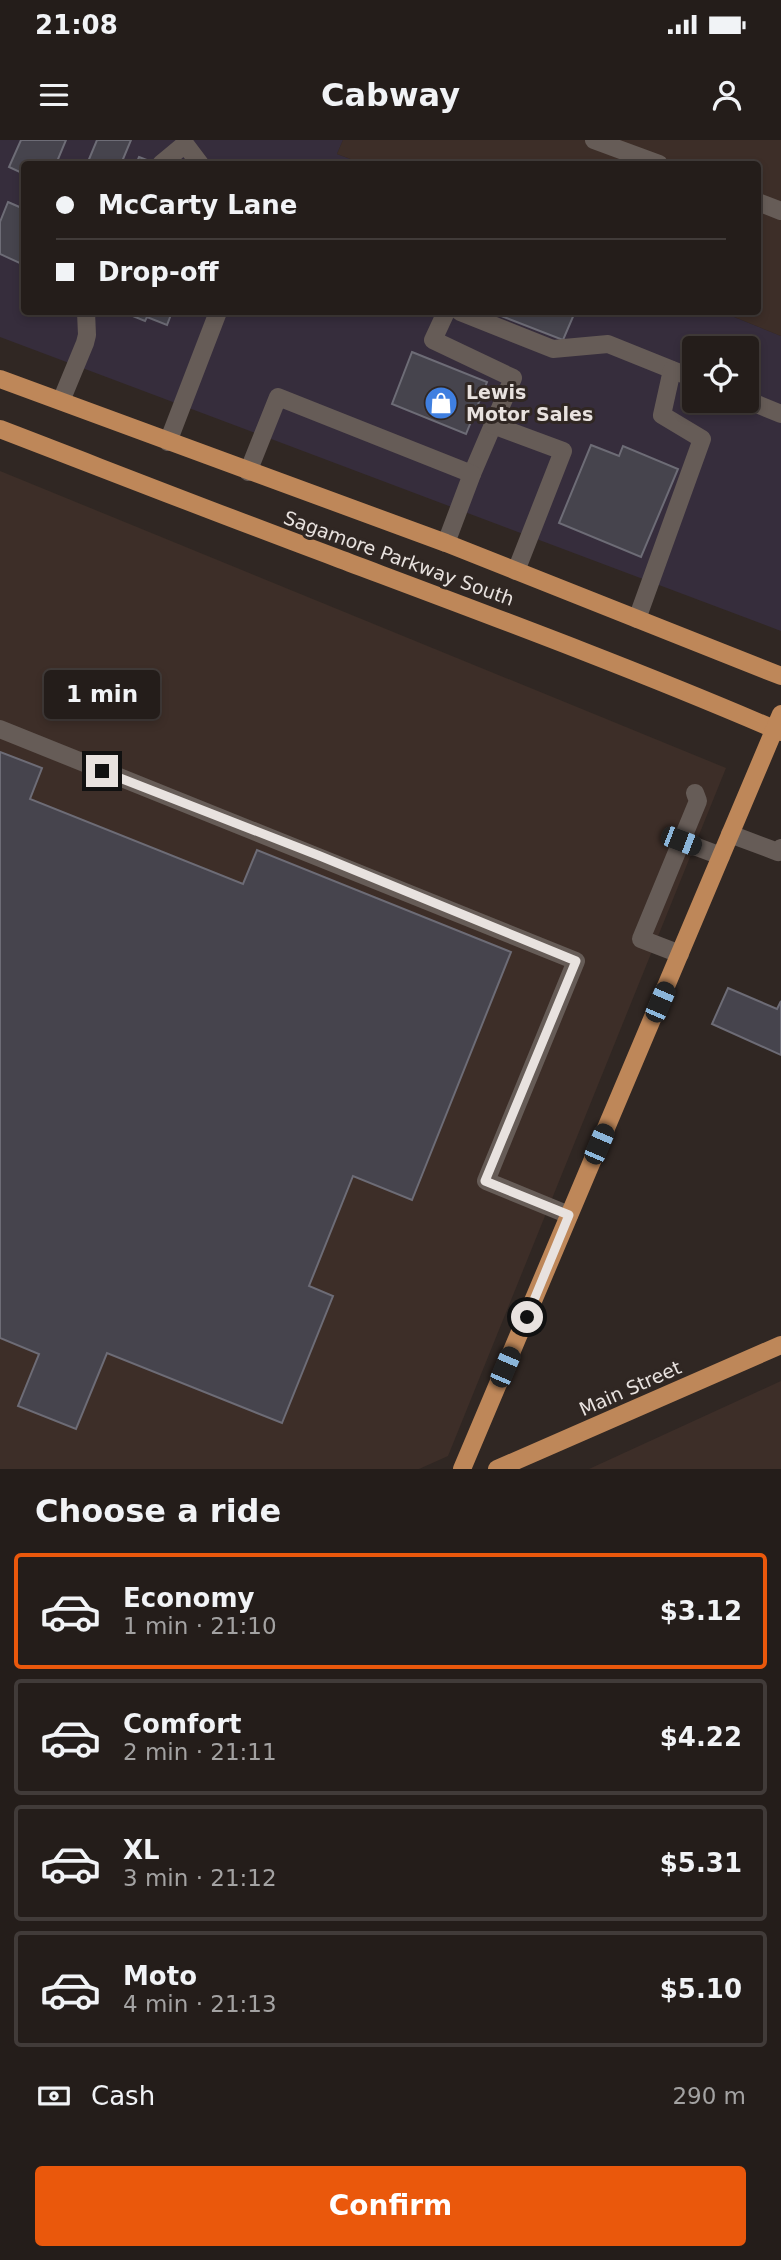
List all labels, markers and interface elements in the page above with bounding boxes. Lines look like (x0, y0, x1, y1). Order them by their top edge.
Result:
text: 21:08 (35, 10, 118, 40)
icon: menu (35, 76, 73, 114)
text: Cabway (321, 76, 460, 114)
icon: person (708, 76, 746, 114)
text: McCarty Lane (98, 190, 297, 220)
text: Drop-off (98, 257, 219, 287)
map controls (682, 336, 759, 413)
button: locate (682, 336, 759, 413)
place label: Lewis Motor Sales (466, 381, 593, 425)
shop icon: Lewis Motor Sales (422, 384, 460, 422)
street label: Sagamore Parkway South (281, 506, 517, 610)
callout: 1 min (44, 670, 160, 718)
text: 1 min (66, 681, 138, 707)
route end (86, 755, 118, 787)
car (658, 824, 705, 858)
car (643, 979, 678, 1025)
car (582, 1121, 617, 1167)
route start (511, 1301, 543, 1333)
car (488, 1344, 523, 1390)
street label: Main Street (576, 1356, 684, 1420)
text: Choose a ride (35, 1492, 281, 1530)
icon: car (39, 1580, 102, 1643)
text: Economy (123, 1583, 254, 1613)
text: $3.12 (660, 1596, 742, 1626)
text: 1 min · 21:10 (123, 1613, 277, 1639)
icon: car (39, 1706, 102, 1769)
text: Comfort (123, 1709, 241, 1739)
text: $4.22 (660, 1722, 742, 1752)
text: 2 min · 21:11 (123, 1739, 277, 1765)
icon: car (39, 1832, 102, 1895)
text: XL (123, 1835, 160, 1865)
text: $5.31 (660, 1848, 742, 1878)
text: 3 min · 21:12 (123, 1865, 277, 1891)
icon: car (39, 1958, 102, 2021)
text: Moto (123, 1961, 197, 1991)
text: $5.10 (660, 1974, 742, 2004)
text: 4 min · 21:13 (123, 1991, 277, 2017)
icon: cash (35, 2077, 73, 2115)
text: Cash (91, 2081, 155, 2111)
text: 290 m (672, 2083, 746, 2109)
button: Confirm (35, 2166, 746, 2246)

